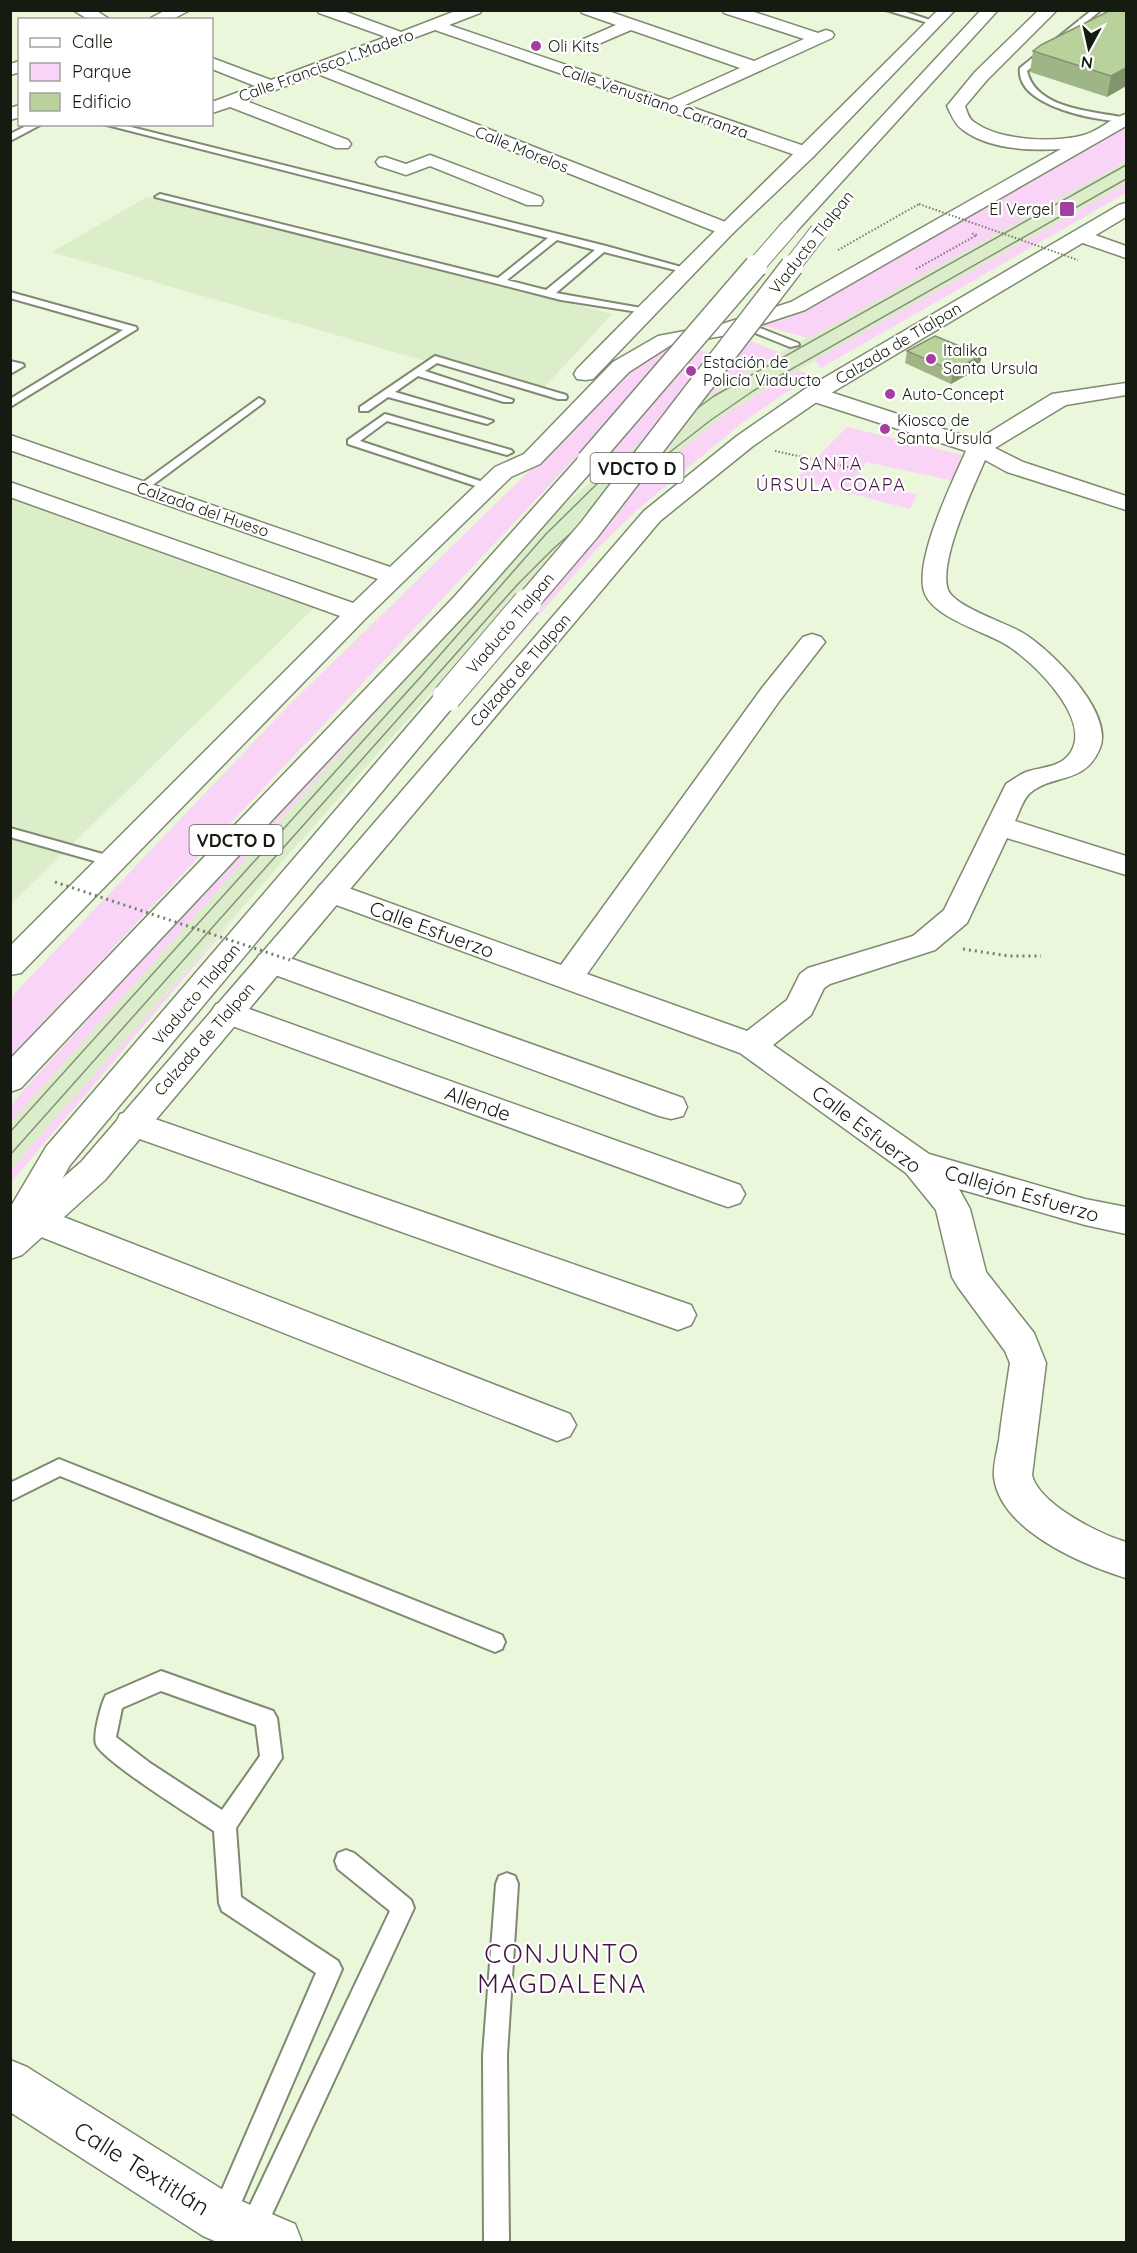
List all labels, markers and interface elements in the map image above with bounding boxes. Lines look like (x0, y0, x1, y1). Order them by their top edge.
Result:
legend (18, 18, 213, 126)
north arrow (1059, 18, 1119, 78)
street label: Calle Francisco I. Madero (236, 24, 416, 106)
text: Calle (72, 30, 113, 53)
place label: Oli Kits (548, 36, 599, 56)
marker: Oli Kits (529, 39, 543, 53)
text: N (1080, 52, 1094, 74)
text: Parque (72, 60, 131, 83)
street label: Calle Venustiano Carranza (559, 60, 751, 142)
text: Edificio (72, 90, 131, 113)
street label: Calle Morelos (472, 121, 572, 177)
street label: Viaducto Tlalpan (764, 186, 858, 298)
place label: El Vergel (989, 199, 1054, 219)
marker: El Vergel (1058, 200, 1076, 218)
street label: Calzada de Tlalpan (831, 297, 965, 389)
place label: Italika Santa Ursula (943, 340, 1038, 378)
place label: Estación de Policía Viaducto (703, 352, 821, 390)
marker: Italika Santa Ursula (924, 352, 938, 366)
marker: Estación de Policía Viaducto (684, 364, 698, 378)
place label: Auto-Concept (902, 384, 1004, 404)
marker: Auto-Concept (883, 387, 897, 401)
place label: Kiosco de Santa Úrsula (897, 410, 992, 448)
marker: Kiosco de Santa Úrsula (878, 422, 892, 436)
district label: SANTA ÚRSULA COAPA (756, 452, 906, 496)
road number: VDCTO D (590, 453, 684, 483)
street label: Calzada del Hueso (134, 477, 272, 541)
street label: Viaducto Tlalpan (462, 568, 558, 678)
street label: Calzada de Tlalpan (465, 609, 575, 731)
road number: VDCTO D (190, 825, 282, 855)
street label: Calle Esfuerzo (366, 895, 498, 963)
street label: Viaducto Tlalpan (148, 939, 244, 1049)
street label: Calzada de Tlalpan (149, 978, 259, 1100)
street label: Allende (442, 1080, 514, 1126)
street label: Calle Esfuerzo (807, 1080, 927, 1178)
street label: Callejón Esfuerzo (942, 1159, 1102, 1227)
district label: CONJUNTO MAGDALENA (477, 1937, 647, 2000)
street label: Calle Textitlán (69, 2114, 215, 2222)

